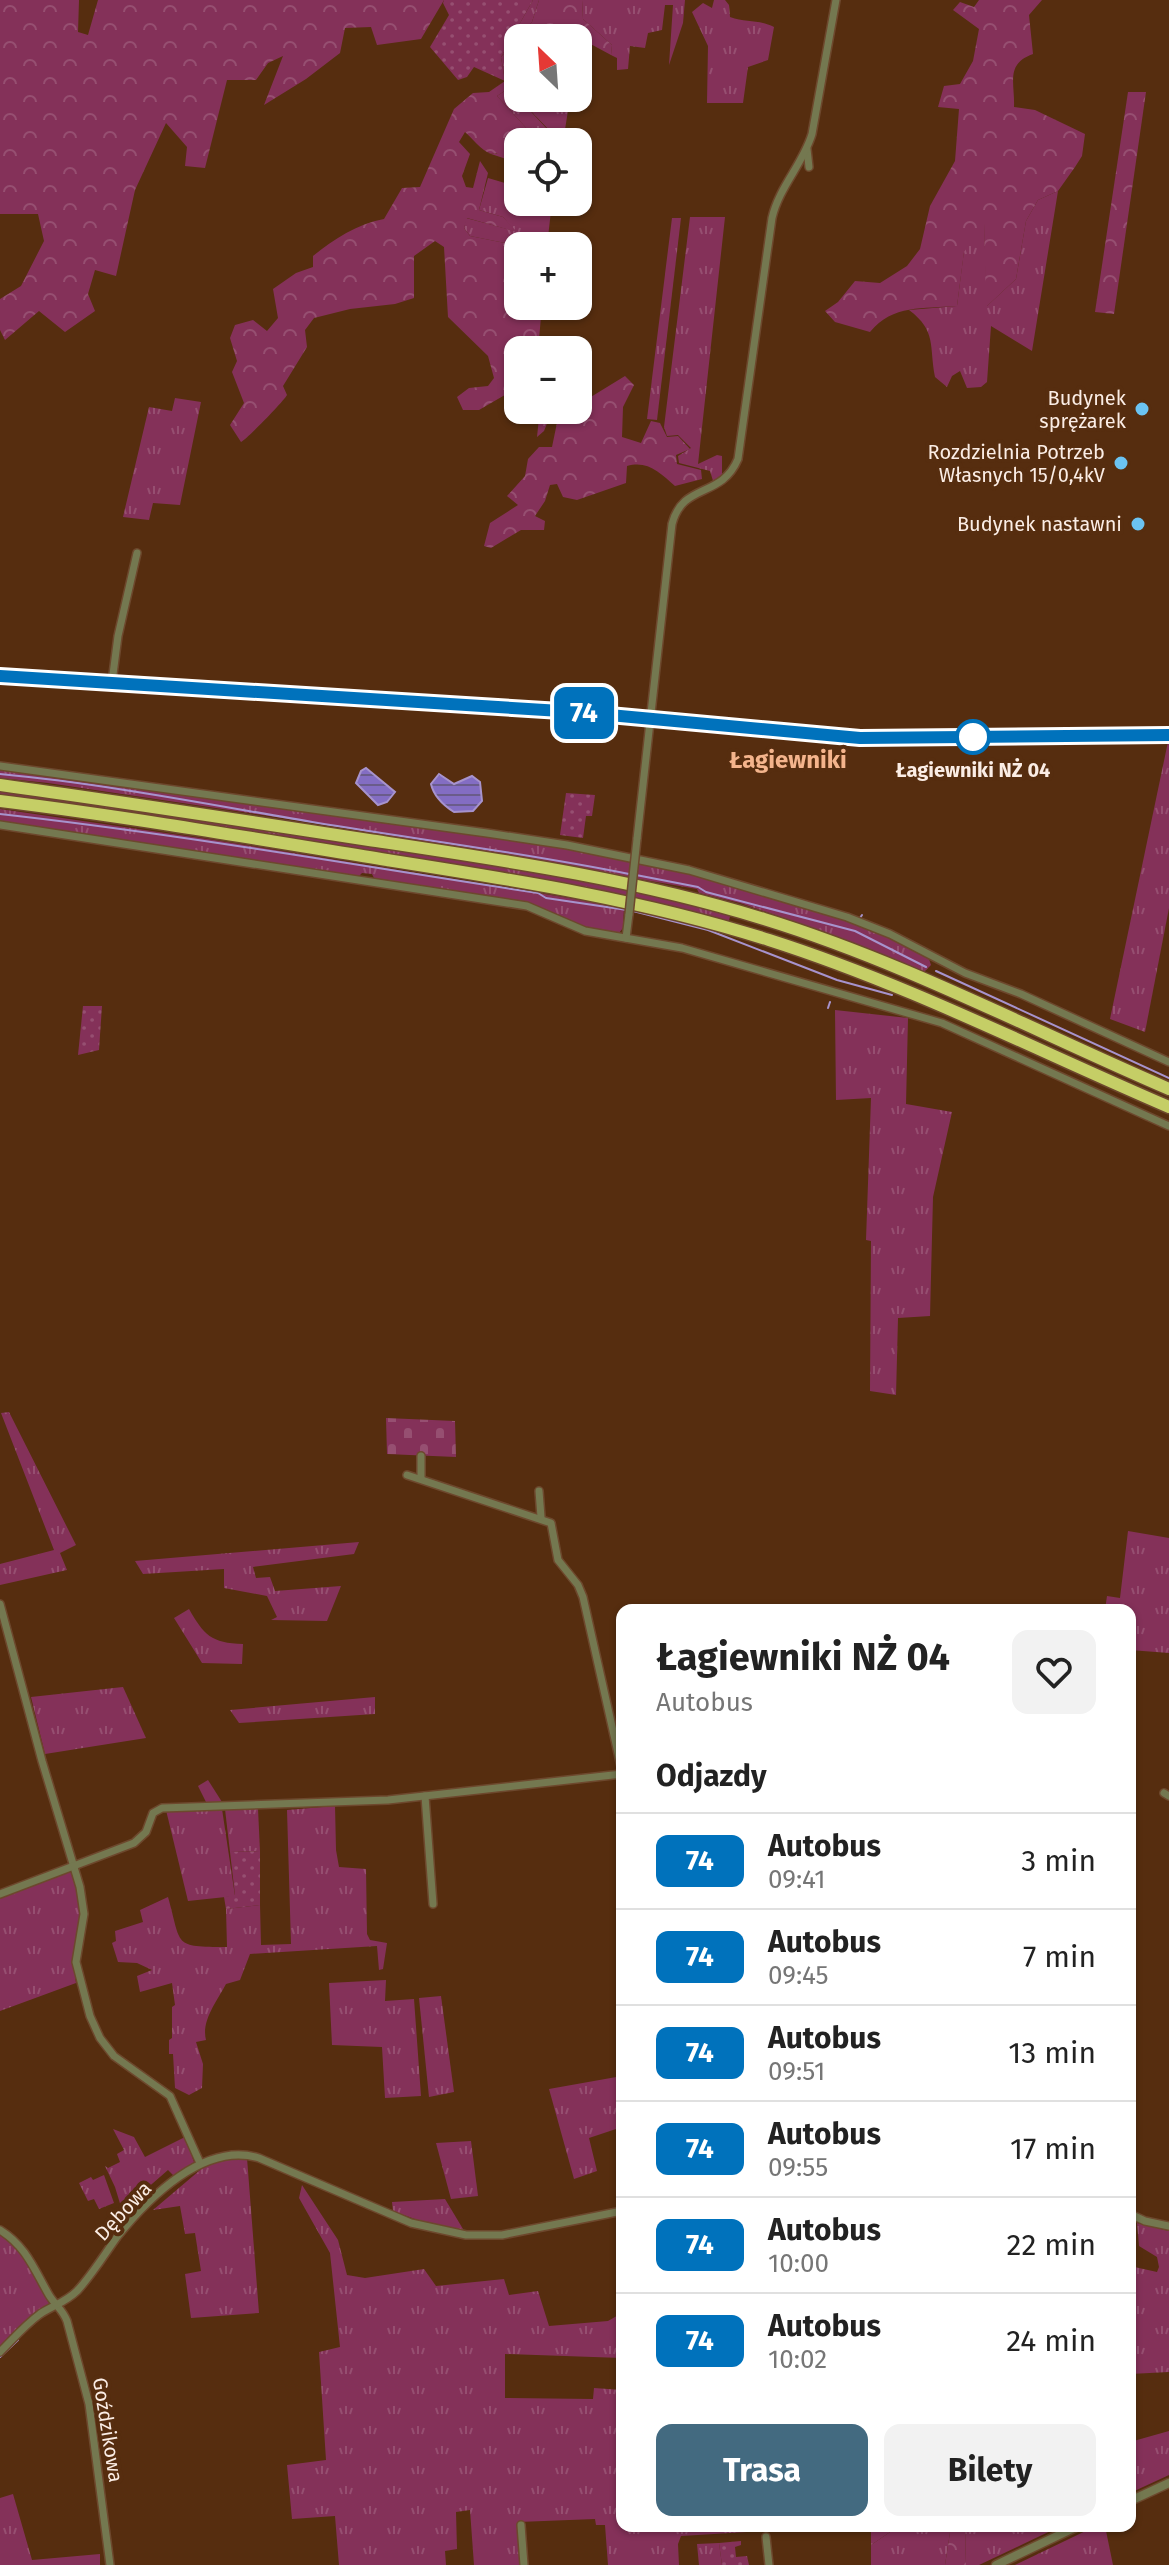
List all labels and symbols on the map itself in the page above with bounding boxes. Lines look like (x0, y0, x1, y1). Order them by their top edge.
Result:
north arrow (504, 24, 592, 112)
place label: Budynek sprężarek (1039, 386, 1127, 433)
marker: Budynek sprężarek (1133, 400, 1151, 418)
place label: Rozdzielnia Potrzeb Własnych 15/0,4kV (928, 440, 1105, 487)
marker: Rozdzielnia Potrzeb Własnych 15/0,4kV (1112, 454, 1130, 472)
place label: Budynek nastawni (957, 512, 1122, 536)
marker: Budynek nastawni (1129, 515, 1147, 533)
line badge: 74 (548, 687, 620, 739)
marker: Łagiewniki NŻ 04 (956, 720, 990, 754)
district label: Łagiewniki (729, 746, 847, 774)
place label: Łagiewniki NŻ 04 (896, 758, 1050, 782)
street label: Dębowa (90, 2176, 156, 2246)
street label: Goździkowa (88, 2376, 128, 2484)

